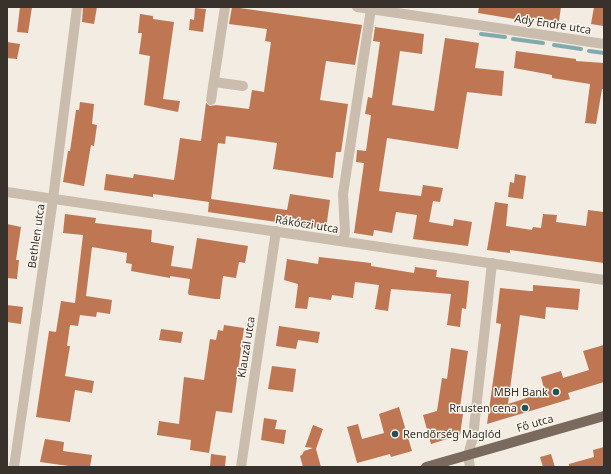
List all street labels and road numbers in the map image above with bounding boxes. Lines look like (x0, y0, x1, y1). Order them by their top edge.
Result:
street label: Ady Endre utca (514, 10, 593, 37)
street label: Bethlen utca (24, 203, 47, 269)
street label: Rákóczi utca (274, 211, 340, 236)
street label: Klauzál utca (233, 315, 258, 379)
street label: Fő utca (515, 410, 555, 435)

